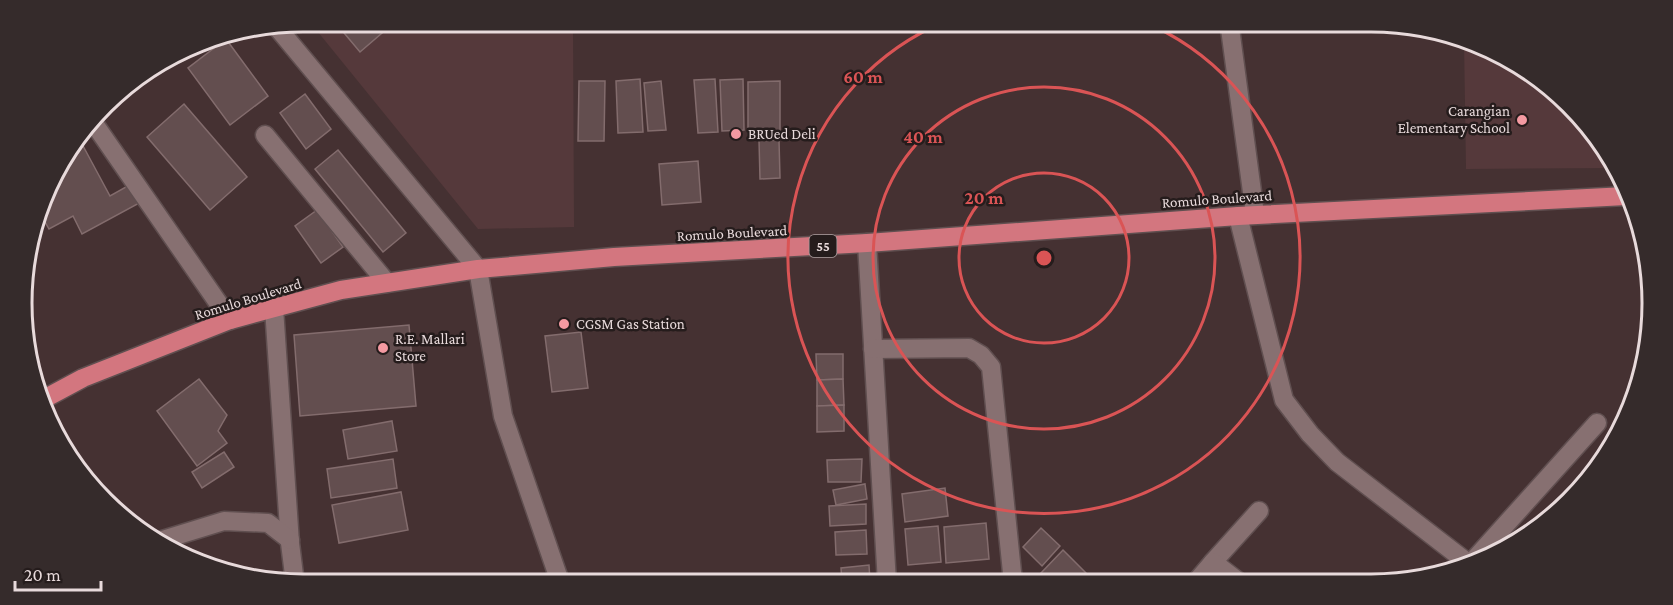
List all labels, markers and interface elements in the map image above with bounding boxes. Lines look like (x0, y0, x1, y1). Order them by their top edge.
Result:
text: 60 m (843, 67, 883, 87)
place label: Carangian Elementary School (1398, 103, 1510, 137)
marker: Carangian Elementary School (1515, 113, 1529, 127)
place label: BRUed Deli (748, 126, 816, 142)
marker: BRUed Deli (729, 127, 743, 141)
text: 40 m (903, 127, 943, 147)
street label: Romulo Boulevard (1161, 187, 1273, 211)
text: 20 m (965, 188, 1004, 208)
street label: Romulo Boulevard (676, 222, 788, 244)
road number: 55 (810, 235, 836, 257)
centre of rings (1034, 248, 1054, 268)
street label: Romulo Boulevard (193, 275, 303, 323)
place label: CGSM Gas Station (576, 316, 685, 332)
marker: CGSM Gas Station (557, 317, 571, 331)
place label: R.E. Mallari Store (395, 331, 465, 364)
marker: R.E. Mallari Store (376, 341, 390, 355)
scale bar (15, 554, 100, 592)
text: 20 m (24, 565, 61, 585)

